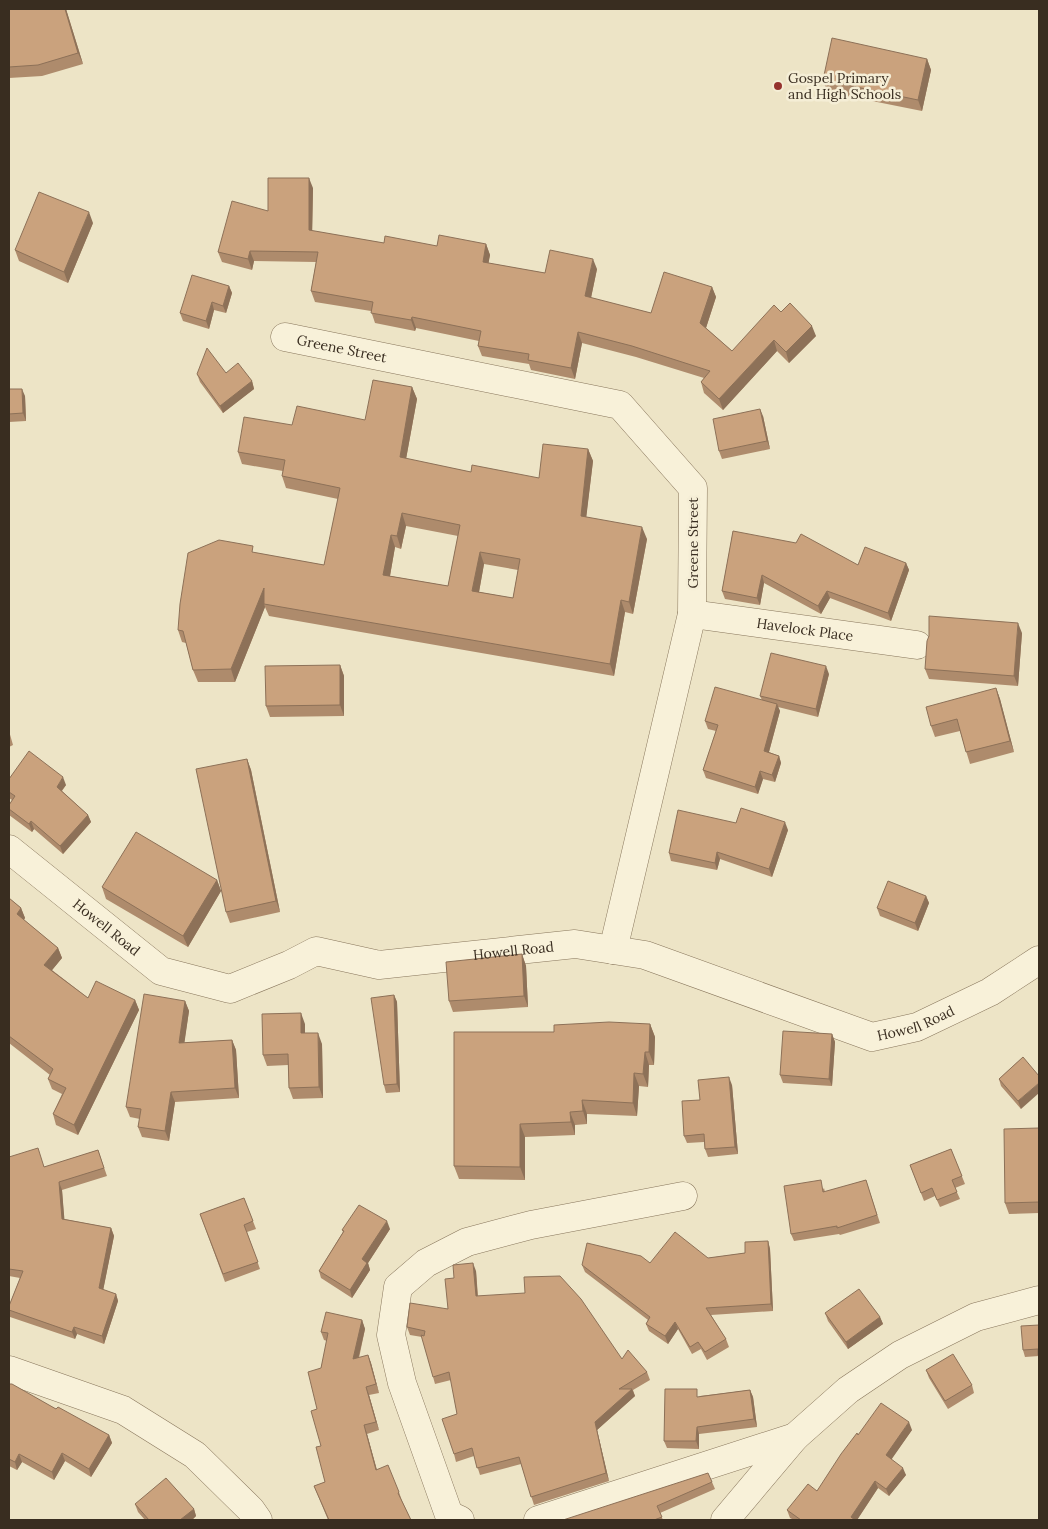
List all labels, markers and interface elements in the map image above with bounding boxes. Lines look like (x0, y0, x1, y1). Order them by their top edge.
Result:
place label: Gospel Primary and High Schools (788, 69, 901, 103)
marker: Gospel Primary and High Schools (772, 80, 784, 92)
street label: Greene Street (295, 331, 389, 367)
street label: Greene Street (684, 497, 702, 589)
street label: Havelock Place (755, 614, 855, 645)
street label: Howell Road (69, 895, 144, 960)
street label: Howell Road (472, 937, 555, 964)
street label: Howell Road (875, 1001, 957, 1045)

